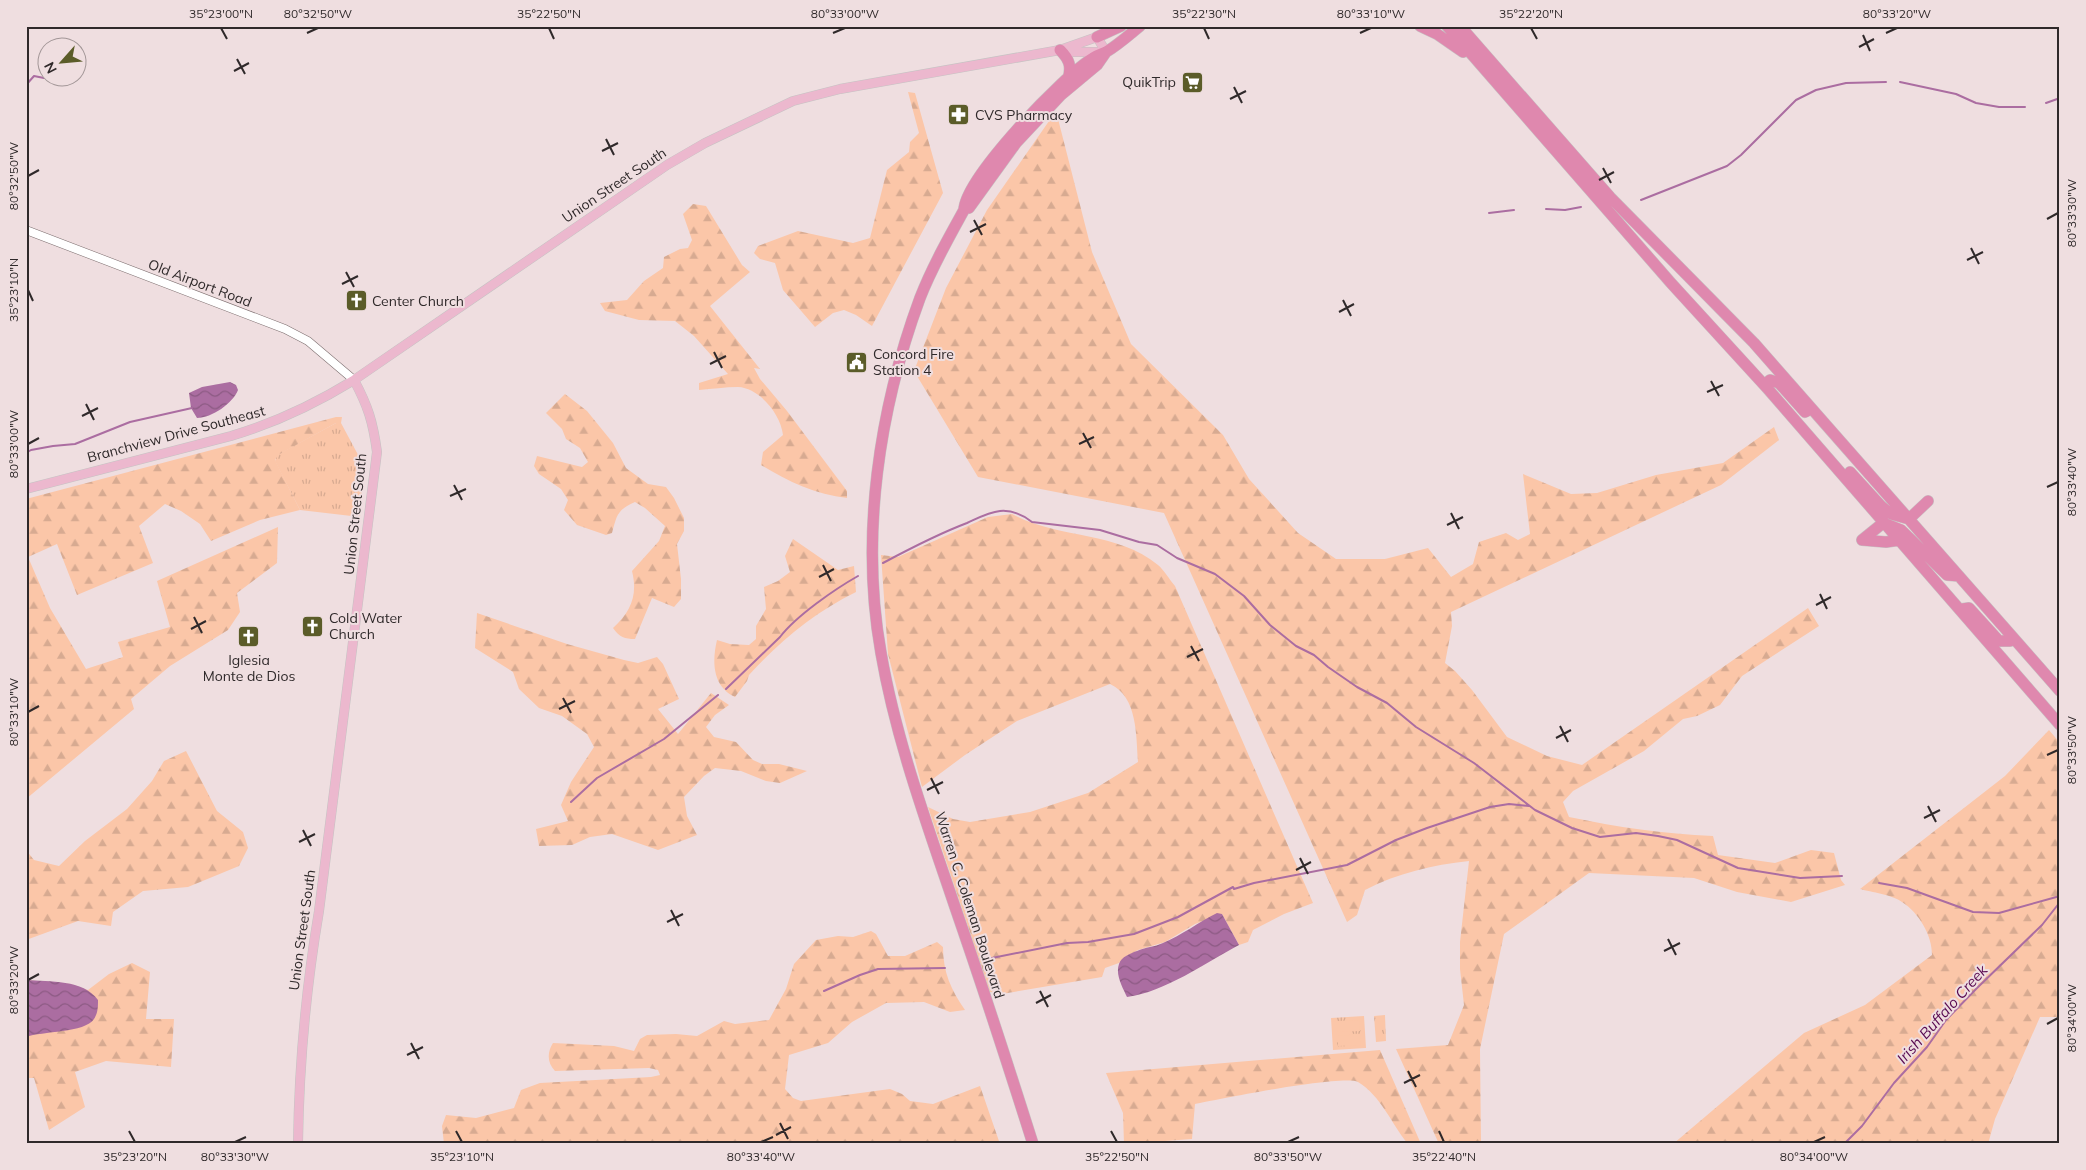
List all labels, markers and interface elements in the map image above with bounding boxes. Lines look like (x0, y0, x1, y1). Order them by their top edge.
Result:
text: 35°23'00"N (189, 6, 253, 21)
text: 80°32'50"W (284, 6, 352, 21)
text: 35°22'50"N (517, 6, 581, 21)
text: 80°33'00"W (811, 6, 879, 21)
text: 35°22'30"N (1172, 6, 1236, 21)
text: 80°33'10"W (1337, 6, 1405, 21)
text: 35°22'20"N (1499, 6, 1563, 21)
text: 80°33'20"W (1863, 6, 1931, 21)
north arrow (38, 38, 88, 88)
text: N (40, 59, 61, 77)
supermarket icon: QuikTrip (1180, 70, 1204, 94)
place label: QuikTrip (1122, 73, 1176, 91)
pharmacy icon: CVS Pharmacy (947, 103, 971, 127)
place label: CVS Pharmacy (975, 106, 1073, 124)
text: 80°32'50"W (6, 142, 21, 210)
street label: Union Street South (558, 143, 670, 227)
text: 80°33'30"W (2064, 179, 2079, 247)
street label: Old Airport Road (146, 255, 254, 311)
text: 35°23'10"N (6, 258, 21, 322)
church icon: Center Church (344, 289, 368, 313)
place label: Center Church (372, 292, 464, 310)
place label: Concord Fire Station 4 (873, 345, 954, 379)
public building icon: Concord Fire Station 4 (845, 350, 869, 374)
street label: Branchview Drive Southeast (85, 402, 267, 466)
text: 80°33'00"W (6, 410, 21, 478)
text: 80°33'40"W (2064, 448, 2079, 516)
street label: Union Street South (340, 452, 370, 576)
place label: Cold Water Church (329, 609, 403, 643)
church icon: Cold Water Church (301, 614, 325, 638)
church icon: Iglesia Monte de Dios (237, 625, 261, 649)
place label: Iglesia Monte de Dios (203, 651, 295, 685)
text: 80°33'10"W (6, 678, 21, 746)
text: 80°33'50"W (2064, 716, 2079, 784)
street label: Warren C. Coleman Boulevard (931, 809, 1009, 1001)
street label: Union Street South (285, 868, 319, 992)
text: 80°33'20"W (6, 946, 21, 1014)
water label: Irish Buffalo Creek (1893, 960, 1992, 1067)
text: 80°34'00"W (2064, 984, 2079, 1052)
text: 35°23'20"N (103, 1149, 167, 1164)
text: 80°33'30"W (201, 1149, 269, 1164)
text: 35°23'10"N (430, 1149, 494, 1164)
text: 80°33'40"W (727, 1149, 795, 1164)
text: 35°22'50"N (1085, 1149, 1149, 1164)
text: 80°33'50"W (1254, 1149, 1322, 1164)
text: 35°22'40"N (1412, 1149, 1476, 1164)
text: 80°34'00"W (1780, 1149, 1848, 1164)

